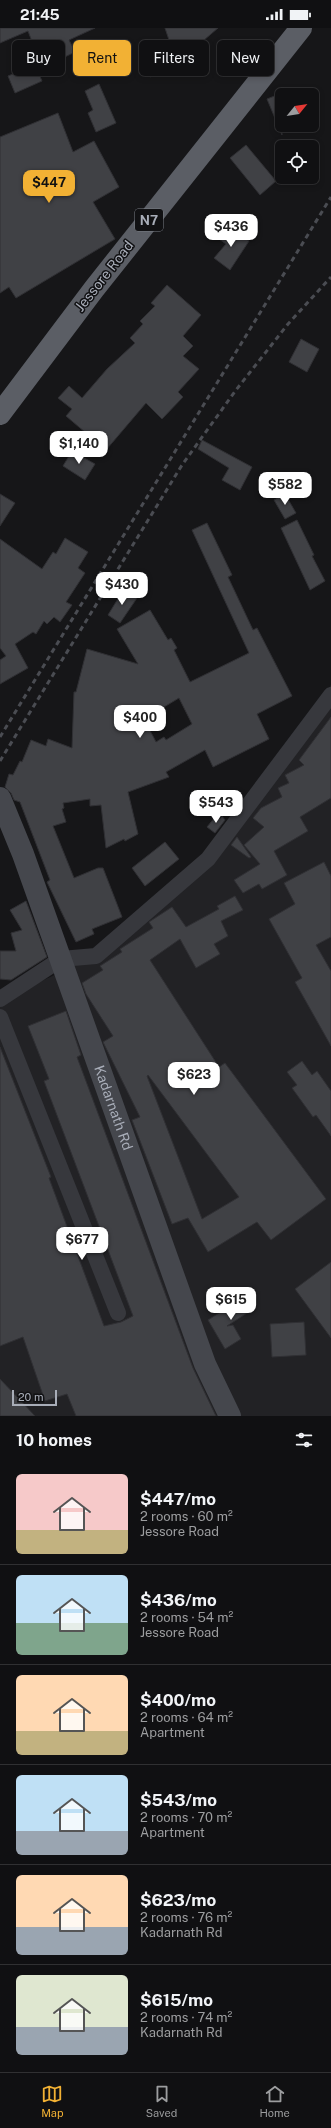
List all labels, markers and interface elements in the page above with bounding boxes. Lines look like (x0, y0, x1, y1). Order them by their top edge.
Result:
text: 21:45 (20, 6, 60, 23)
chip: Buy (12, 40, 65, 76)
chip: Rent (73, 40, 131, 76)
chip: Filters (139, 40, 209, 76)
chip: New (217, 40, 274, 76)
north arrow (275, 88, 319, 132)
map controls (275, 88, 319, 184)
button: locate (275, 140, 319, 184)
pin: $447 (25, 170, 73, 204)
text: $447 (32, 175, 66, 190)
road number: N7 (135, 209, 163, 231)
pin: $436 (207, 214, 255, 248)
text: $436 (214, 219, 248, 234)
street label: Jessore Road (71, 238, 137, 314)
pin: $1,140 (46, 431, 112, 465)
text: $1,140 (59, 436, 99, 451)
pin: $582 (261, 472, 309, 506)
text: $582 (268, 477, 302, 492)
pin: $430 (98, 572, 146, 606)
text: $430 (105, 577, 139, 592)
pin: $400 (116, 705, 164, 739)
text: $400 (123, 710, 157, 725)
pin: $543 (192, 790, 240, 824)
text: $543 (199, 795, 233, 810)
pin: $623 (170, 1062, 218, 1096)
street label: Kadarnath Rd (91, 1063, 136, 1152)
text: $623 (177, 1067, 211, 1082)
pin: $677 (58, 1227, 106, 1261)
text: $677 (65, 1232, 99, 1247)
pin: $615 (207, 1287, 255, 1321)
text: $615 (215, 1292, 247, 1307)
scale bar (12, 1388, 57, 1407)
text: 20 m (18, 1391, 43, 1403)
icon: filters (293, 1429, 315, 1451)
text: 10 homes (16, 1430, 92, 1450)
text: $447/mo (140, 1489, 216, 1509)
icon: home (48, 1490, 96, 1538)
text: 2 rooms · 60 m² (140, 1509, 233, 1524)
text: Jessore Road (140, 1524, 219, 1539)
text: $436/mo (140, 1590, 217, 1610)
icon: home (48, 1591, 96, 1639)
text: 2 rooms · 54 m² (140, 1610, 233, 1625)
text: Jessore Road (140, 1625, 219, 1640)
text: $400/mo (140, 1690, 216, 1710)
icon: home (48, 1691, 96, 1739)
text: 2 rooms · 64 m² (140, 1710, 233, 1725)
text: Apartment (140, 1725, 205, 1740)
text: $543/mo (140, 1790, 217, 1810)
icon: home (48, 1791, 96, 1839)
text: 2 rooms · 70 m² (140, 1810, 232, 1825)
text: Apartment (140, 1825, 205, 1840)
text: $623/mo (140, 1890, 216, 1910)
icon: home (48, 1891, 96, 1939)
text: 2 rooms · 76 m² (140, 1910, 232, 1925)
text: Kadarnath Rd (140, 1925, 222, 1940)
text: $615/mo (140, 1990, 213, 2010)
icon: home (48, 1991, 96, 2039)
text: 2 rooms · 74 m² (140, 2010, 232, 2025)
text: Kadarnath Rd (140, 2025, 222, 2040)
tab: Map (41, 2083, 63, 2119)
tab: Saved (146, 2083, 177, 2119)
tab: Home (260, 2083, 290, 2119)

